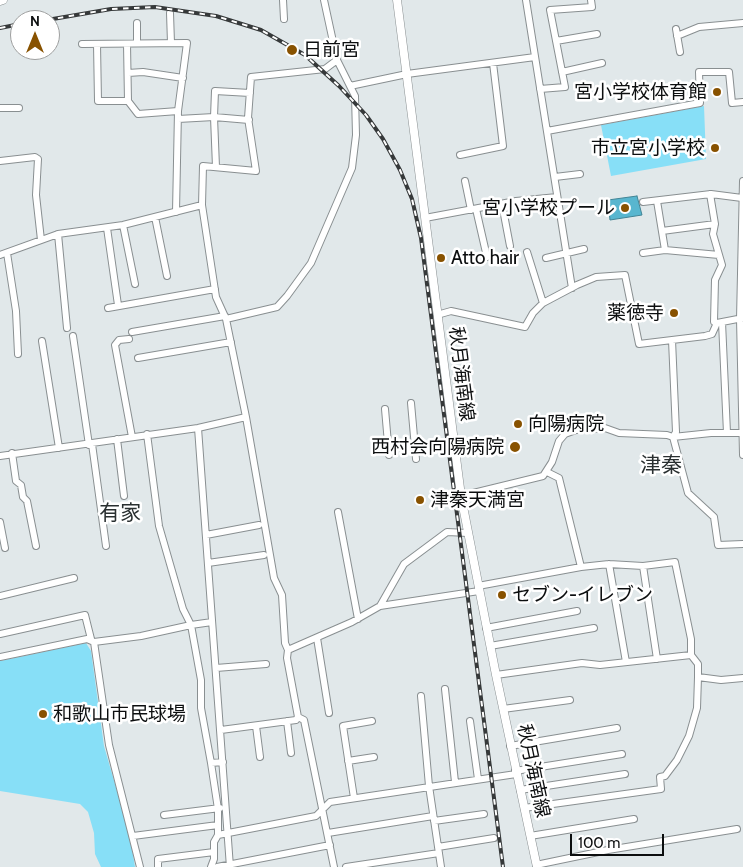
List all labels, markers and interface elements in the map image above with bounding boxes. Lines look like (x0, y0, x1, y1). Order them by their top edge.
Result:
north arrow (10, 10, 60, 60)
text: N (30, 12, 40, 30)
place label: 日前宮 (303, 39, 360, 61)
marker: 日前宮 (285, 43, 299, 57)
place label: 宮小学校体育館 (574, 81, 707, 103)
marker: 宮小学校体育館 (711, 86, 723, 98)
place label: 市立宮小学校 (591, 137, 705, 159)
marker: 市立宮小学校 (709, 142, 721, 154)
place label: 宮小学校プール (482, 197, 615, 219)
marker: 宮小学校プール (619, 202, 631, 214)
place label: Atto hair (451, 247, 519, 269)
marker: Atto hair (435, 252, 447, 264)
place label: 薬徳寺 (607, 302, 664, 324)
marker: 薬徳寺 (668, 307, 680, 319)
street label: 秋月海南線 (444, 325, 478, 423)
place label: 向陽病院 (528, 413, 604, 435)
marker: 向陽病院 (512, 418, 524, 430)
place label: 西村会向陽病院 (371, 436, 504, 458)
marker: 西村会向陽病院 (508, 440, 522, 454)
district label: 津秦 (640, 453, 682, 479)
place label: 津秦天満宮 (430, 489, 525, 511)
marker: 津秦天満宮 (414, 494, 426, 506)
district label: 有家 (99, 501, 141, 527)
place label: セブン-イレブン (512, 584, 653, 606)
marker: セブン-イレブン (496, 589, 508, 601)
place label: 和歌山市民球場 (53, 703, 186, 725)
marker: 和歌山市民球場 (37, 708, 49, 720)
street label: 秋月海南線 (512, 722, 554, 820)
scale bar (573, 824, 667, 856)
text: 100 m (578, 834, 620, 852)

